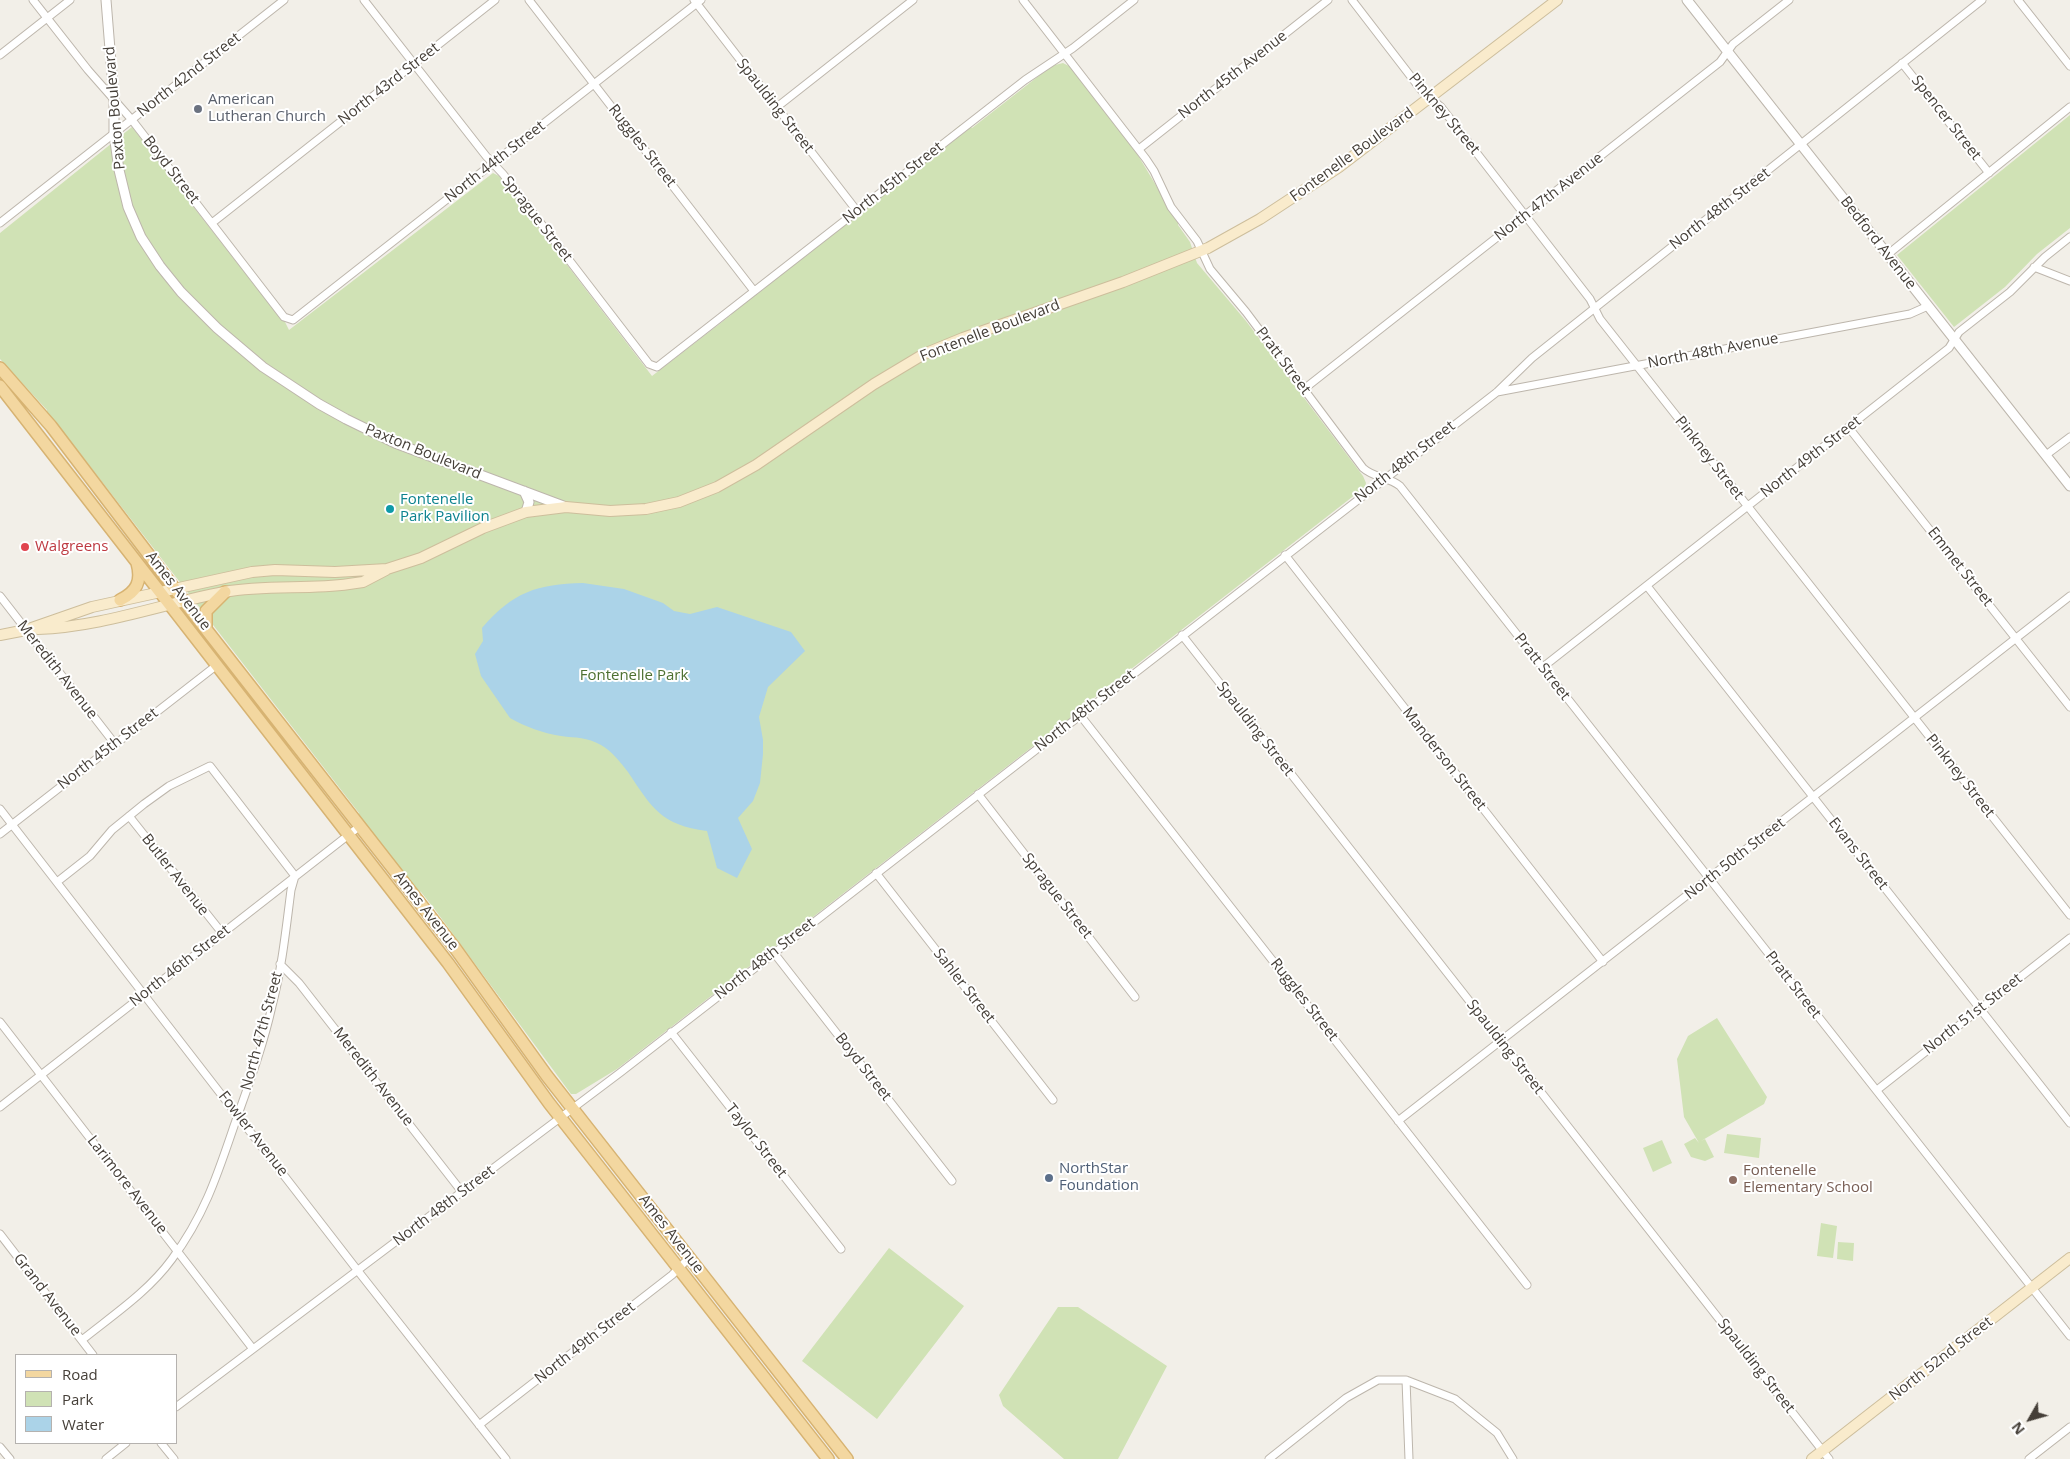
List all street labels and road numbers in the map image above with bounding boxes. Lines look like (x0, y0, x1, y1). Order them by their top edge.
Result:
street label: North 45th Avenue (1175, 27, 1291, 123)
street label: North 42nd Street (134, 29, 244, 121)
street label: North 43rd Street (335, 39, 443, 129)
street label: Paxton Boulevard (101, 45, 129, 171)
street label: Spaulding Street (733, 55, 817, 157)
street label: Pinkney Street (1405, 70, 1483, 158)
street label: Spencer Street (1907, 72, 1985, 164)
street label: Ruggles Street (604, 101, 680, 191)
street label: Fontenelle Boulevard (1287, 104, 1417, 206)
street label: North 44th Street (441, 117, 549, 207)
street label: Boyd Street (139, 132, 203, 208)
street label: North 45th Street (839, 138, 947, 228)
street label: North 47th Avenue (1491, 149, 1607, 245)
street label: North 48th Street (1666, 164, 1774, 254)
street label: Sprague Street (498, 173, 576, 265)
street label: Bedford Avenue (1836, 193, 1920, 293)
street label: Fontenelle Boulevard (917, 296, 1063, 366)
street label: Pratt Street (1252, 324, 1314, 398)
street label: North 48th Avenue (1646, 330, 1780, 372)
street label: North 49th Street (1757, 412, 1865, 502)
street label: Pinkney Street (1671, 413, 1747, 503)
street label: North 48th Street (1351, 417, 1459, 507)
street label: Paxton Boulevard (362, 420, 484, 484)
street label: Emmet Street (1923, 524, 1997, 610)
street label: Ames Avenue (142, 548, 214, 634)
street label: Meredith Avenue (13, 617, 101, 723)
street label: Pratt Street (1510, 630, 1574, 704)
street label: North 48th Street (1031, 666, 1139, 756)
street label: Spaulding Street (1213, 678, 1297, 780)
street label: North 45th Street (54, 704, 162, 794)
street label: Manderson Street (1398, 704, 1490, 814)
street label: Pinkney Street (1922, 731, 1998, 821)
street label: North 50th Street (1681, 814, 1789, 904)
street label: Evans Street (1824, 814, 1892, 894)
street label: Butler Avenue (138, 831, 212, 919)
street label: Sprague Street (1018, 850, 1096, 942)
street label: Ames Avenue (390, 868, 462, 954)
street label: North 48th Street (711, 914, 819, 1004)
street label: North 46th Street (126, 921, 234, 1011)
street label: Sahler Street (929, 945, 999, 1027)
street label: Pratt Street (1761, 948, 1825, 1022)
street label: Ruggles Street (1266, 955, 1342, 1045)
street label: North 47th Street (237, 970, 287, 1092)
street label: North 51st Street (1920, 970, 2026, 1058)
street label: Spaulding Street (1463, 996, 1547, 1098)
street label: Meredith Avenue (329, 1024, 417, 1130)
street label: Boyd Street (831, 1029, 895, 1105)
street label: Fowler Avenue (214, 1088, 292, 1180)
street label: Taylor Street (722, 1100, 790, 1182)
street label: Larimore Avenue (83, 1132, 171, 1238)
street label: North 48th Street (390, 1162, 498, 1250)
street label: Ames Avenue (635, 1191, 707, 1277)
street label: Grand Avenue (9, 1250, 85, 1340)
street label: North 49th Street (531, 1298, 639, 1388)
street label: North 52nd Street (1886, 1313, 1996, 1405)
street label: Spaulding Street (1714, 1315, 1798, 1417)

